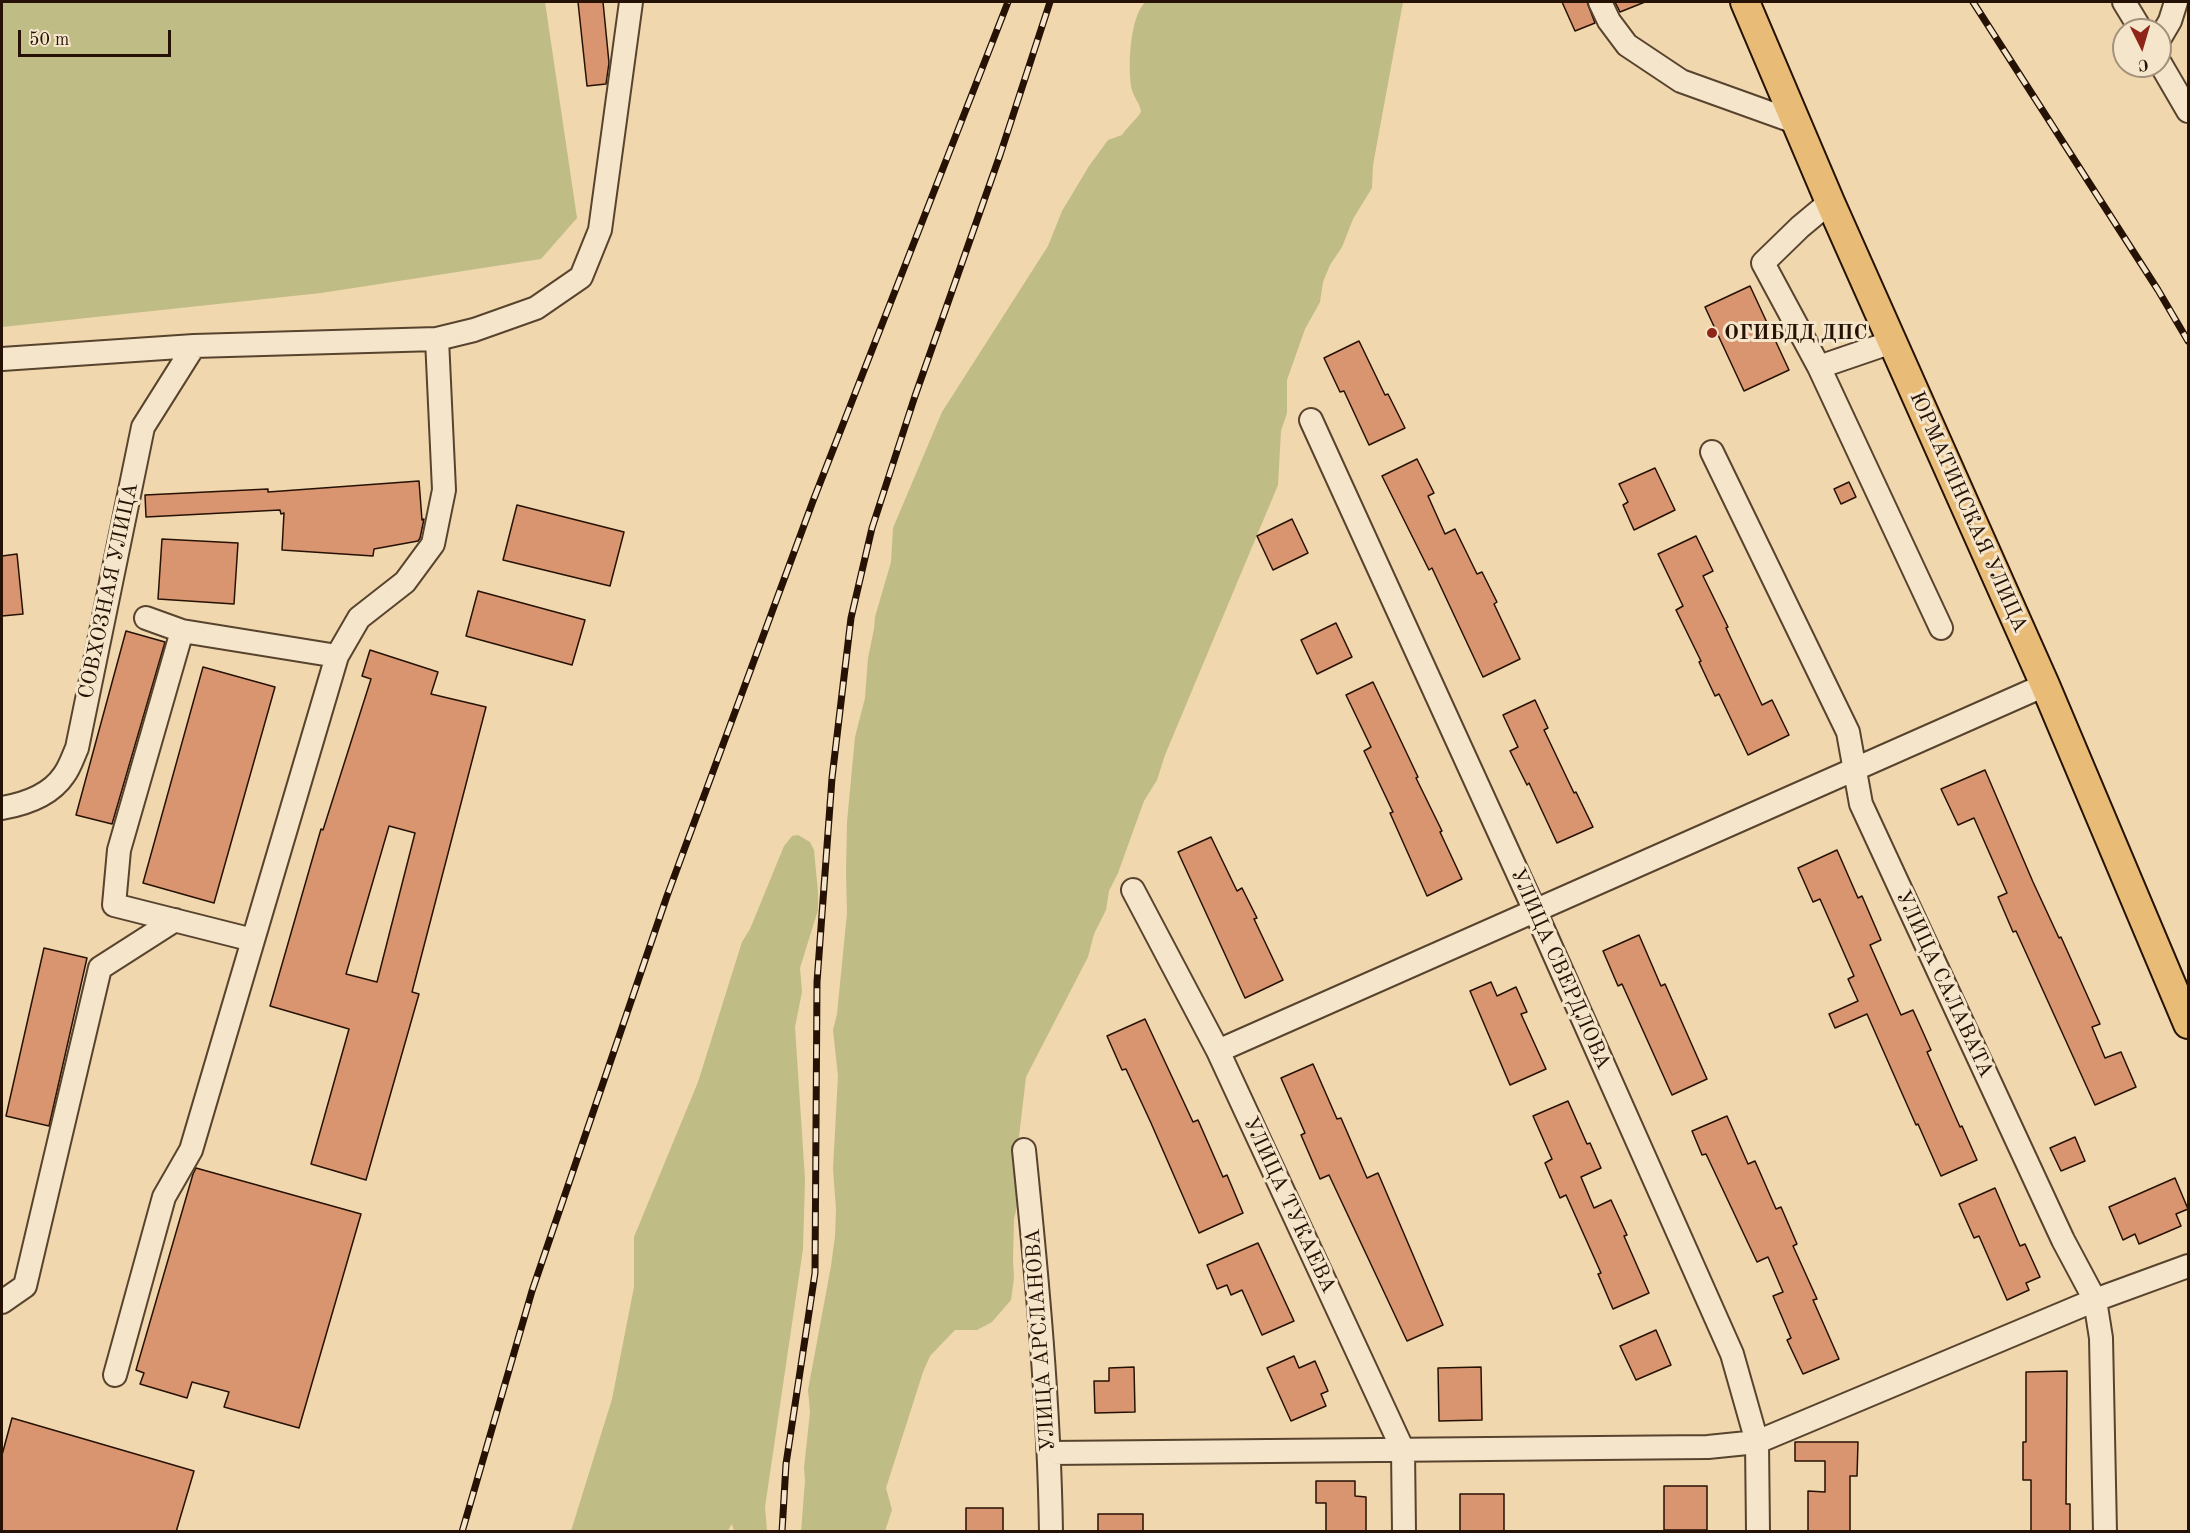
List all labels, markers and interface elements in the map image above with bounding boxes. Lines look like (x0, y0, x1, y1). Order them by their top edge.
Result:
scale bar (21, 18, 174, 56)
north arrow (2112, 18, 2172, 78)
text: 50 m (29, 31, 69, 49)
text: С (2137, 56, 2149, 72)
place label: ОГИБДД ДПС (1724, 320, 1867, 346)
marker: ОГИБДД ДПС (1705, 326, 1719, 340)
street label: ЮРМАТИНСКАЯ УЛИЦА (1903, 388, 2033, 636)
street label: СОВХОЗНАЯ УЛИЦА (74, 481, 144, 701)
street label: УЛИЦА СВЕРДЛОВА (1504, 864, 1616, 1074)
street label: УЛИЦА САЛАВАТА (1890, 886, 1998, 1082)
street label: УЛИЦА ТУКАЕВА (1237, 1113, 1341, 1297)
street label: УЛИЦА АРСЛАНОВА (1021, 1228, 1061, 1452)

